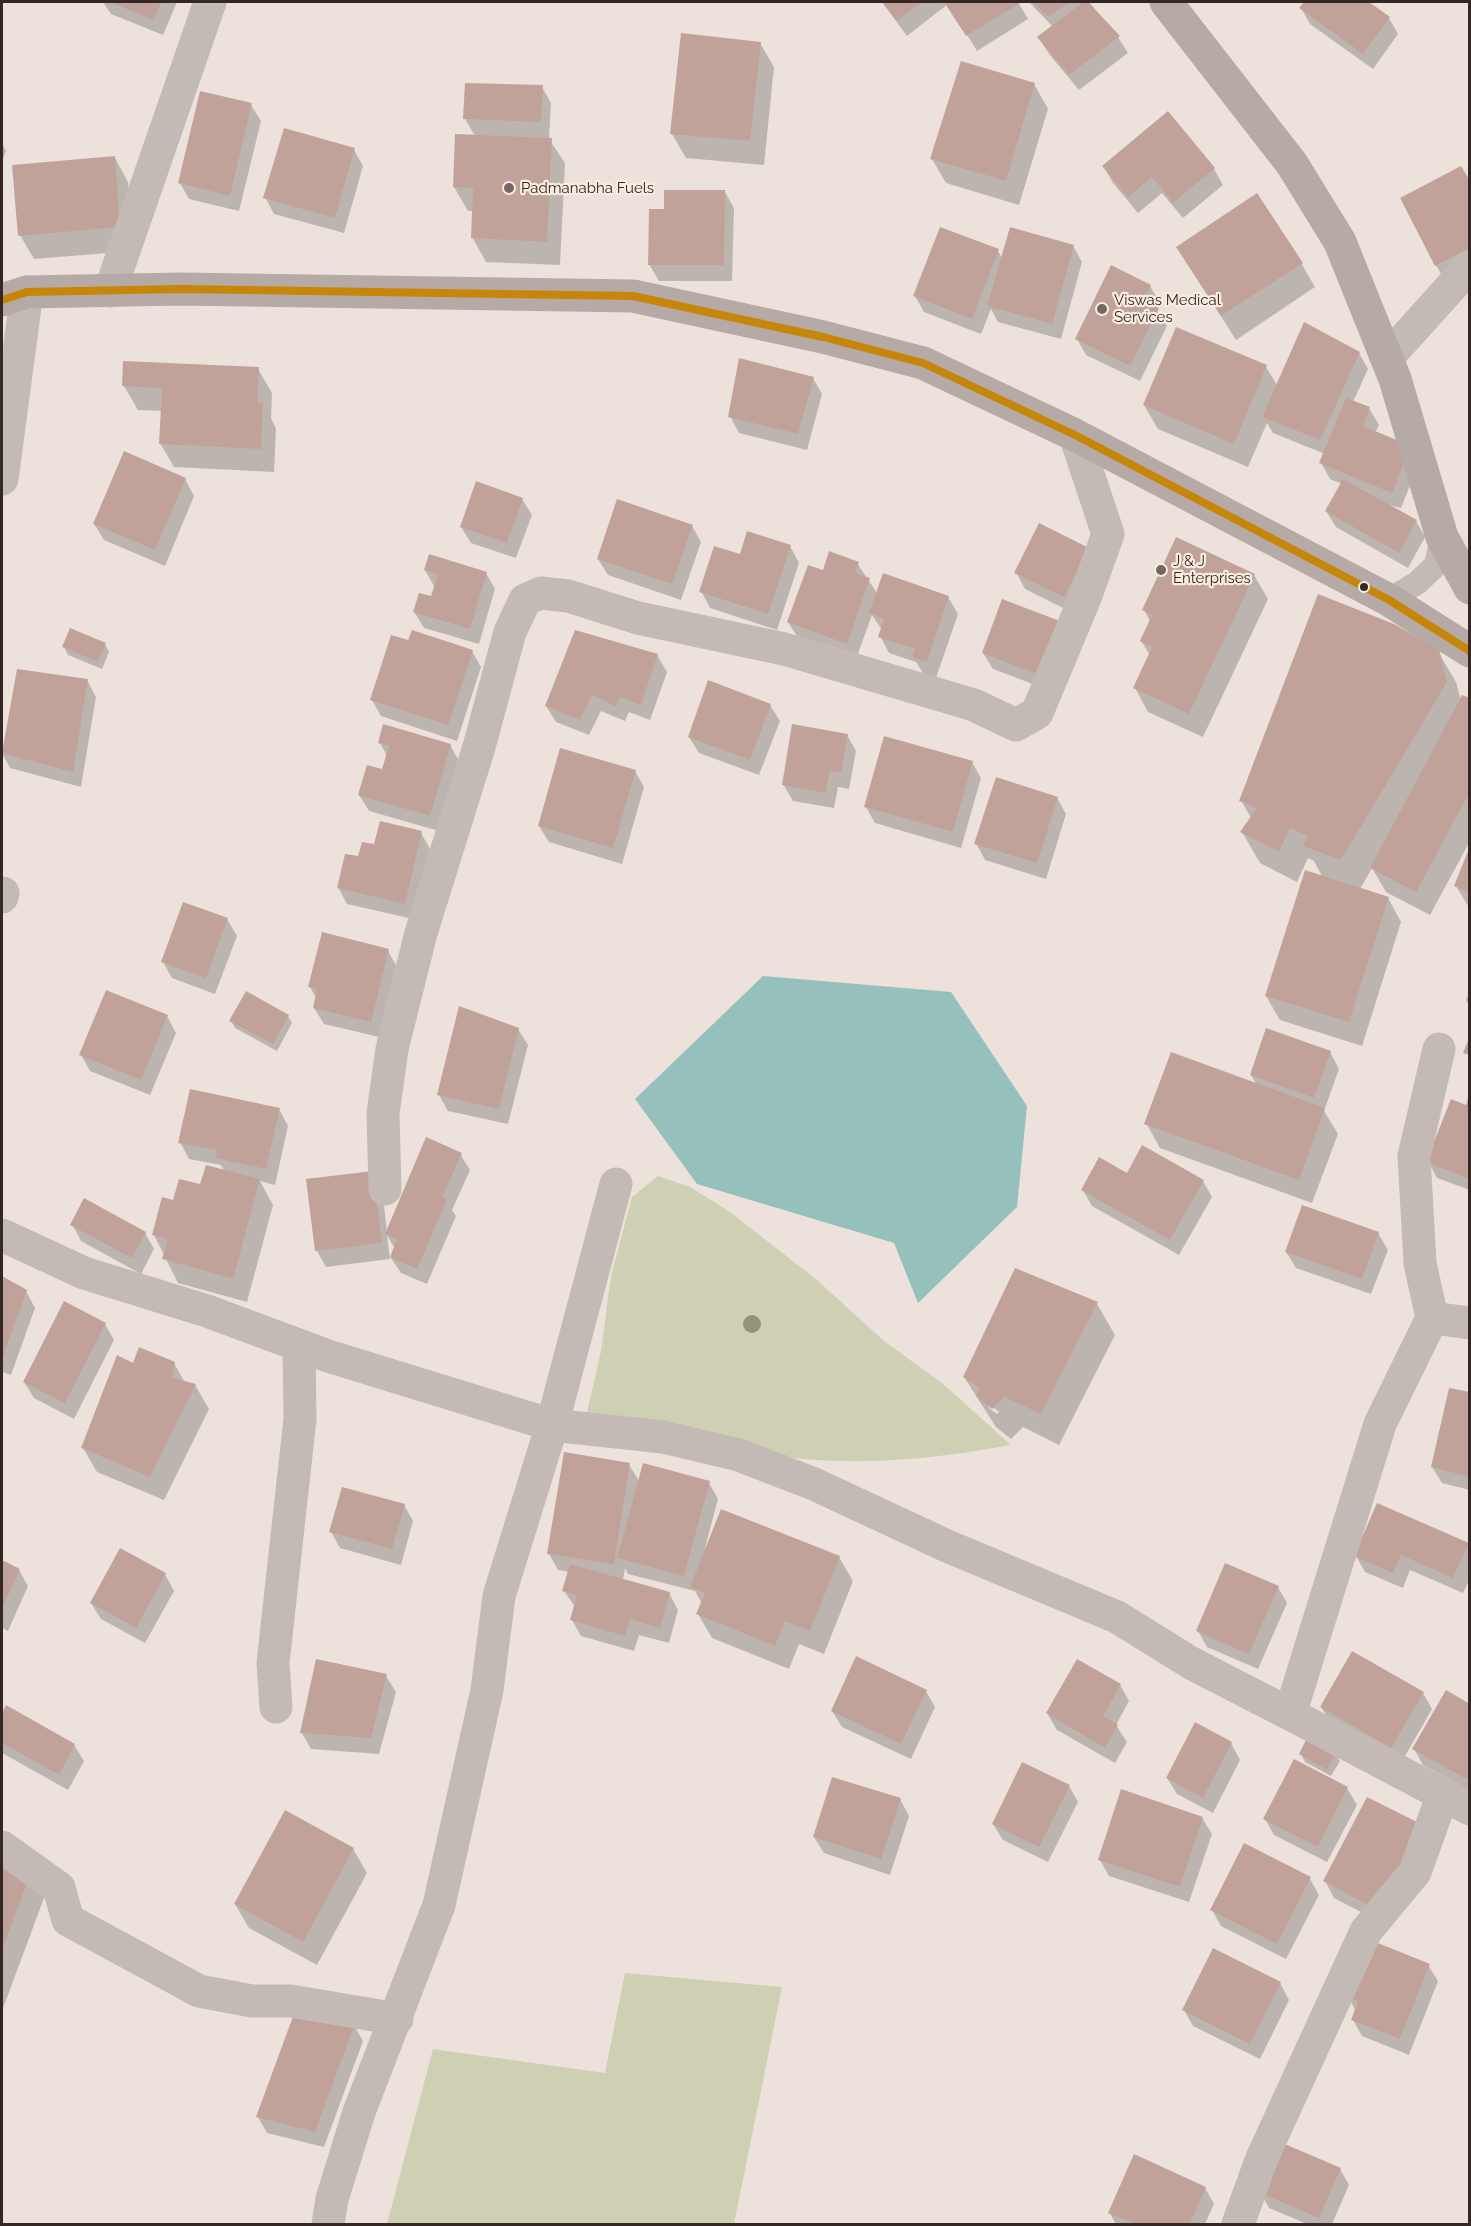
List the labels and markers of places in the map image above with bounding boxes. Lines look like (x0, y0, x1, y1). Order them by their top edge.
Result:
place label: Padmanabha Fuels (521, 179, 654, 197)
marker: Padmanabha Fuels (502, 181, 516, 195)
place label: Viswas Medical Services (1114, 291, 1221, 326)
marker: Viswas Medical Services (1095, 302, 1109, 316)
place label: J & J Enterprises (1173, 552, 1251, 587)
marker: J & J Enterprises (1154, 563, 1168, 577)
unlabelled marker (1358, 581, 1370, 593)

